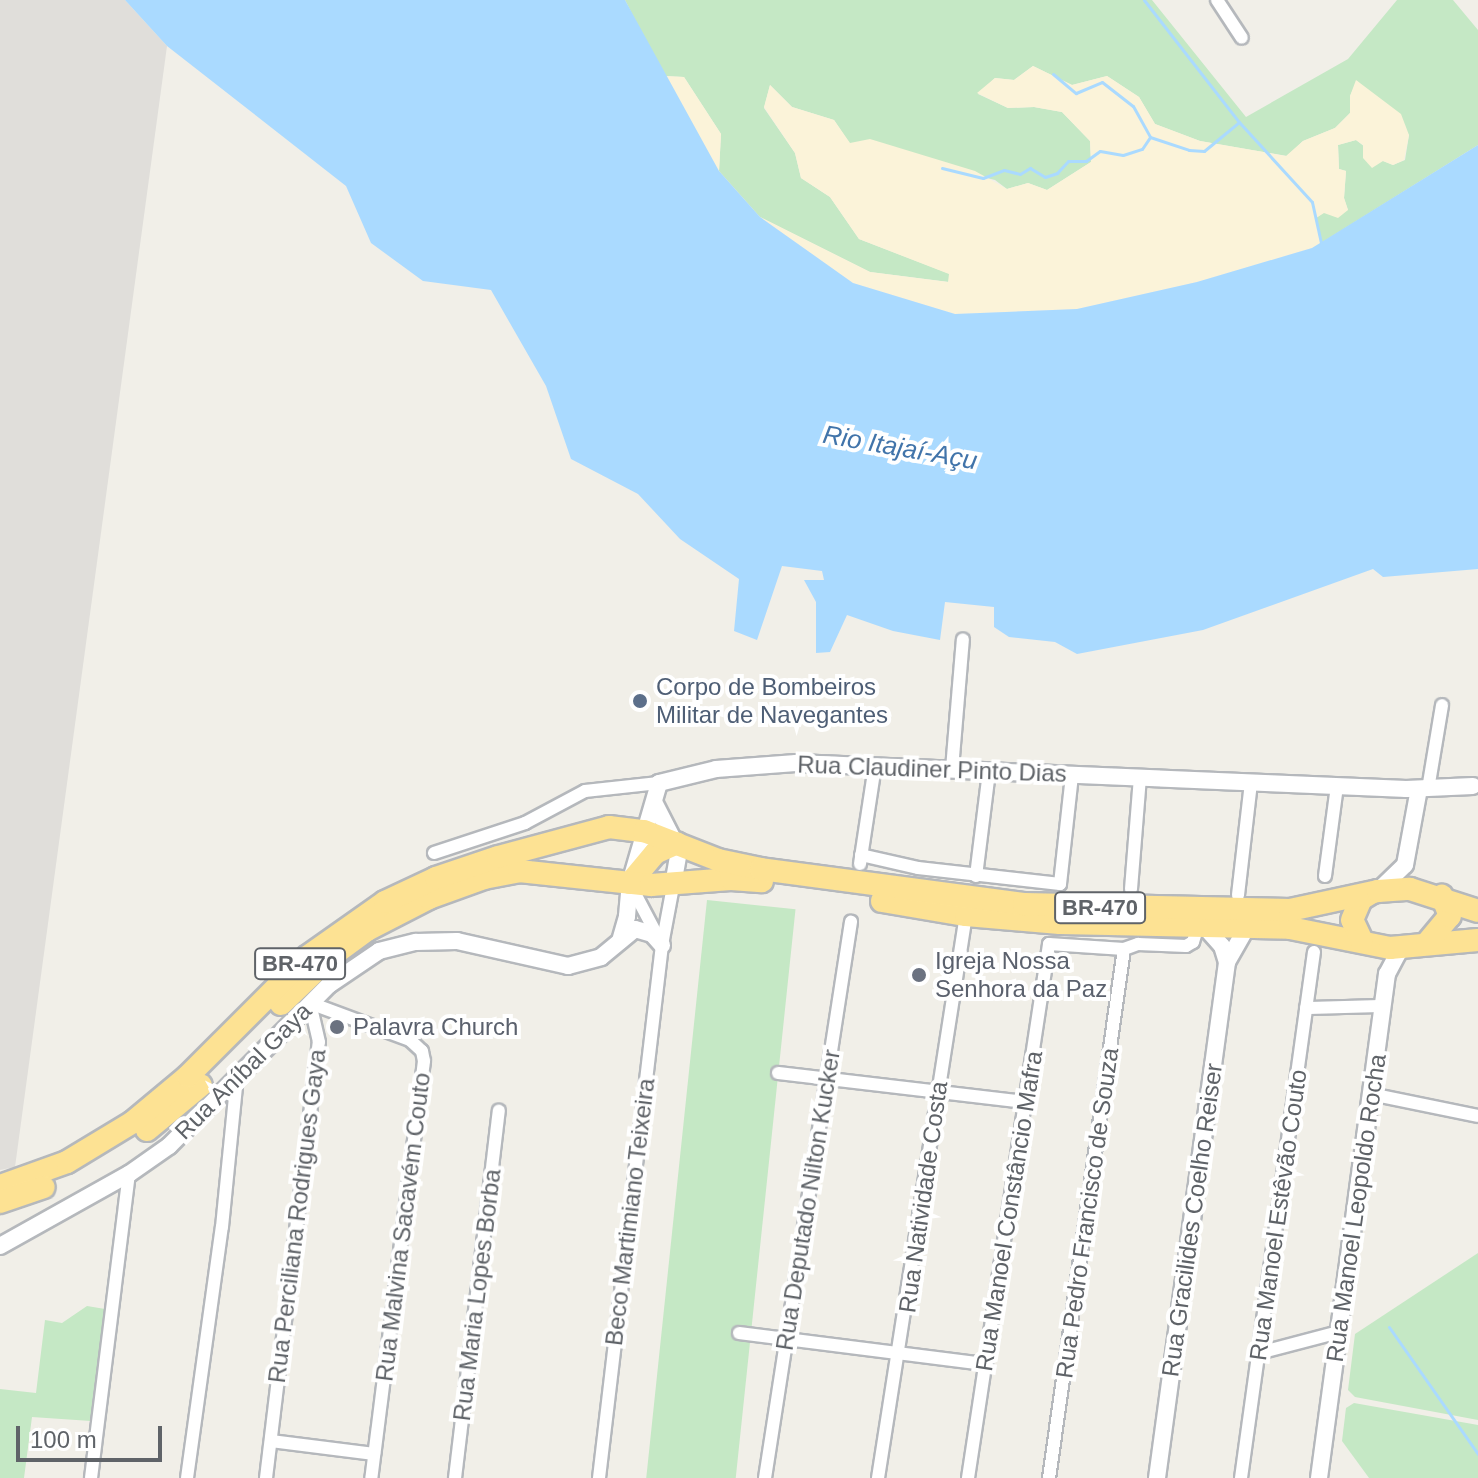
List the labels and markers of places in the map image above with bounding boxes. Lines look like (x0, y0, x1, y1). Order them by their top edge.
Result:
place label: Corpo de Bombeiros Militar de Navegantes (656, 673, 888, 729)
marker: Corpo de Bombeiros Militar de Navegantes (631, 692, 649, 710)
place label: Igreja Nossa Senhora da Paz (935, 947, 1107, 1003)
marker: Igreja Nossa Senhora da Paz (910, 966, 928, 984)
place label: Palavra Church (353, 1013, 518, 1041)
marker: Palavra Church (328, 1018, 346, 1036)

